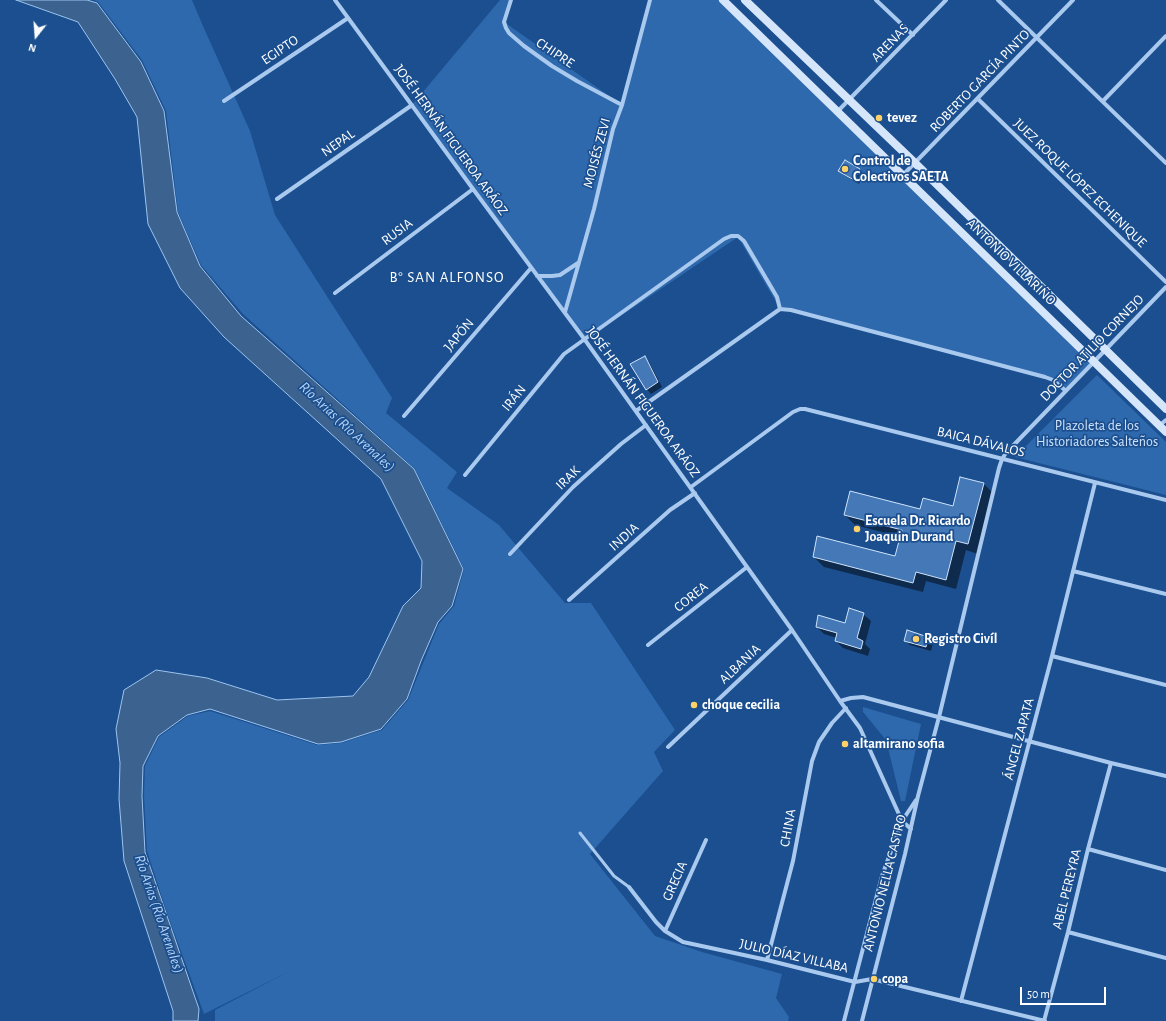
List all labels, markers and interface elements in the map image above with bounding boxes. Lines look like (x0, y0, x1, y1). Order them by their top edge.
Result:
north arrow (16, 16, 56, 56)
street label: ARENAS (868, 20, 912, 66)
street label: ROBERTO GARCÍA PINTO (926, 26, 1034, 136)
street label: EGIPTO (258, 32, 302, 68)
street label: CHIPRE (533, 34, 577, 72)
text: N (27, 42, 38, 54)
street label: JOSÉ HERNÁN FIGUEROA ARÁOZ (391, 61, 511, 219)
place label: tevez (887, 110, 917, 126)
marker: tevez (874, 113, 884, 123)
street label: JUEZ ROQUE LÓPEZ ECHENIQUE (1010, 115, 1150, 251)
street label: MOISÉS ZEVI (580, 116, 614, 190)
street label: NEPAL (318, 126, 358, 160)
place label: Control de Colectivos SAETA (853, 153, 949, 186)
marker: Control de Colectivos SAETA (840, 164, 850, 174)
street label: RUSIA (378, 215, 416, 249)
street label: ANTONIO VILLARIÑO (963, 215, 1059, 309)
district label: B° SAN ALFONSO (390, 268, 504, 286)
street label: DOCTOR ATILIO CORNEJO (1037, 291, 1147, 405)
street label: JAPÓN (440, 315, 478, 355)
street label: JOSÉ HERNÁN FIGUEROA ARÁOZ (583, 323, 703, 481)
water label: Río Arias (Río Arenales) (295, 378, 399, 476)
street label: IRÁN (498, 381, 530, 415)
park label: Plazoleta de los Historiadores Salteños (1036, 418, 1158, 450)
street label: BAICA DÁVALOS (935, 423, 1027, 461)
street label: IRAK (552, 462, 584, 494)
place label: Escuela Dr. Ricardo Joaquin Durand (865, 513, 971, 546)
street label: INDIA (606, 519, 642, 555)
marker: Escuela Dr. Ricardo Joaquin Durand (852, 524, 862, 534)
street label: COREA (671, 578, 711, 616)
place label: Registro Civíl (924, 631, 997, 647)
marker: Registro Civíl (911, 634, 921, 644)
street label: ALBANIA (716, 640, 764, 688)
street label: ÁNGEL ZAPATA (1000, 696, 1038, 782)
place label: choque cecilia (702, 697, 780, 713)
marker: choque cecilia (689, 700, 699, 710)
place label: altamirano sofia (853, 736, 945, 752)
marker: altamirano sofia (840, 739, 850, 749)
street label: CHINA (776, 808, 800, 848)
street label: ANTONIO NELLA CASTRO (860, 813, 910, 953)
street label: ABEL PEREYRA (1049, 847, 1085, 931)
water label: Río Arias (Río Arenales) (130, 852, 188, 976)
street label: GRECIA (659, 858, 691, 904)
street label: JULIO DÍAZ VILLABA (738, 935, 850, 977)
place label: copa (882, 971, 908, 987)
marker: copa (869, 974, 879, 984)
scale bar (1022, 979, 1108, 1005)
text: 50 m (1027, 988, 1050, 1000)

